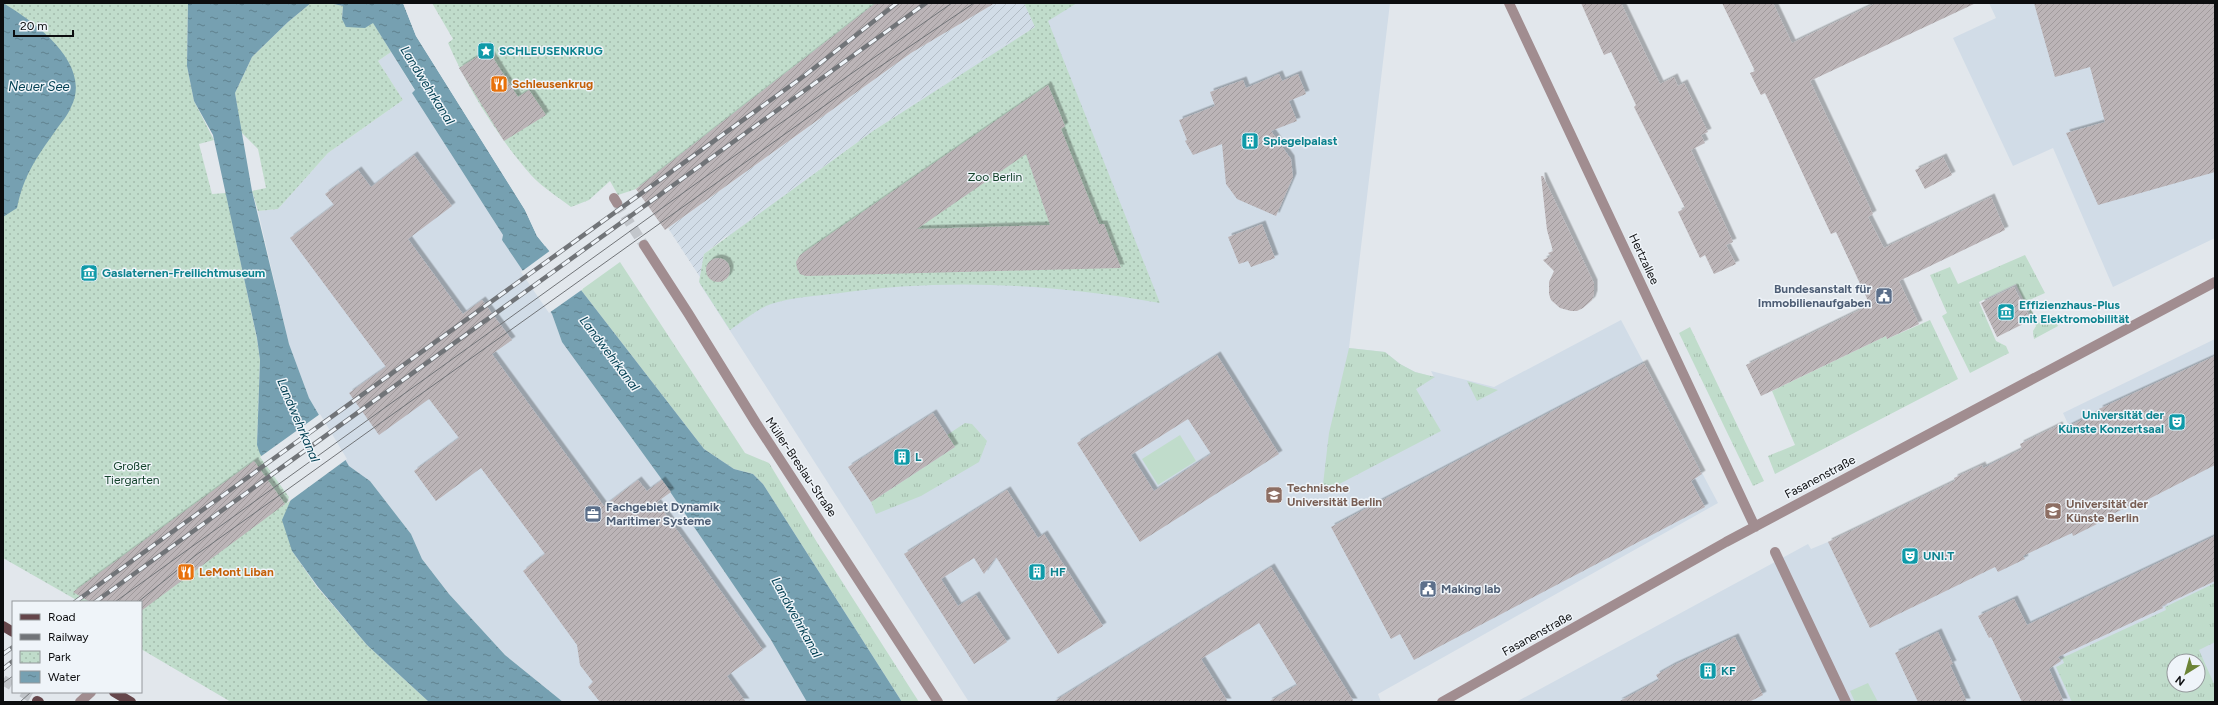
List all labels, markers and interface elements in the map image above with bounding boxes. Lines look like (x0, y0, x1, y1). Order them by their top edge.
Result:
scale bar (14, 12, 73, 38)
text: 20 m (20, 19, 48, 33)
place icon: SCHLEUSENKRUG (476, 41, 496, 61)
water label: Landwehrkanal (397, 43, 458, 127)
place label: SCHLEUSENKRUG (499, 44, 603, 58)
restaurant icon: Schleusenkrug (489, 74, 509, 94)
place label: Schleusenkrug (512, 77, 593, 91)
water label: Neuer See (8, 79, 70, 94)
building icon: Spiegelpalast (1240, 131, 1260, 151)
place label: Spiegelpalast (1263, 134, 1338, 148)
park label: Zoo Berlin (968, 170, 1023, 184)
street label: Hertzallee (1626, 231, 1662, 287)
museum icon: Gaslaternen-Freilichtmuseum (79, 263, 99, 283)
place label: Gaslaternen-Freilichtmuseum (102, 266, 265, 280)
place label: Bundesanstalt für Immobilienaufgaben (1758, 282, 1871, 310)
public building icon: Bundesanstalt für Immobilienaufgaben (1874, 286, 1894, 306)
place label: Effizienzhaus-Plus mit Elektromobilität (2019, 298, 2130, 326)
museum icon: Effizienzhaus-Plus mit Elektromobilität (1996, 302, 2016, 322)
water label: Landwehrkanal (577, 313, 643, 394)
water label: Landwehrkanal (274, 376, 323, 465)
place label: Universität der Künste Konzertsaal (2058, 408, 2164, 436)
theatre icon: Universität der Künste Konzertsaal (2167, 412, 2187, 432)
street label: Müller-Breslau-Straße (762, 415, 840, 520)
building icon: L (892, 447, 912, 467)
place label: L (915, 450, 922, 464)
street label: Fasanenstraße (1782, 452, 1858, 501)
park label: Großer Tiergarten (105, 459, 160, 487)
place label: Technische Universität Berlin (1287, 481, 1382, 509)
school or university icon: Technische Universität Berlin (1264, 485, 1284, 505)
place label: Universität der Künste Berlin (2066, 497, 2148, 525)
place label: Fachgebiet Dynamik Maritimer Systeme (606, 500, 720, 528)
school or university icon: Universität der Künste Berlin (2043, 501, 2063, 521)
office icon: Fachgebiet Dynamik Maritimer Systeme (583, 504, 603, 524)
theatre icon: UNI.T (1900, 546, 1920, 566)
place label: UNI.T (1923, 549, 1954, 563)
restaurant icon: LeMont Liban (176, 562, 196, 582)
building icon: HF (1027, 562, 1047, 582)
place label: LeMont Liban (199, 565, 274, 579)
place label: HF (1050, 565, 1066, 579)
water label: Landwehrkanal (768, 574, 825, 660)
public building icon: Making lab (1418, 579, 1438, 599)
place label: Making lab (1441, 582, 1501, 596)
legend (12, 601, 142, 693)
street label: Fasanenstraße (1500, 609, 1575, 659)
text: Road (48, 610, 76, 624)
text: Railway (48, 630, 89, 644)
text: Park (48, 650, 71, 664)
north arrow (2166, 653, 2206, 693)
building icon: KF (1698, 661, 1718, 681)
place label: KF (1721, 664, 1736, 678)
text: Water (48, 670, 80, 684)
text: N (2173, 673, 2188, 688)

